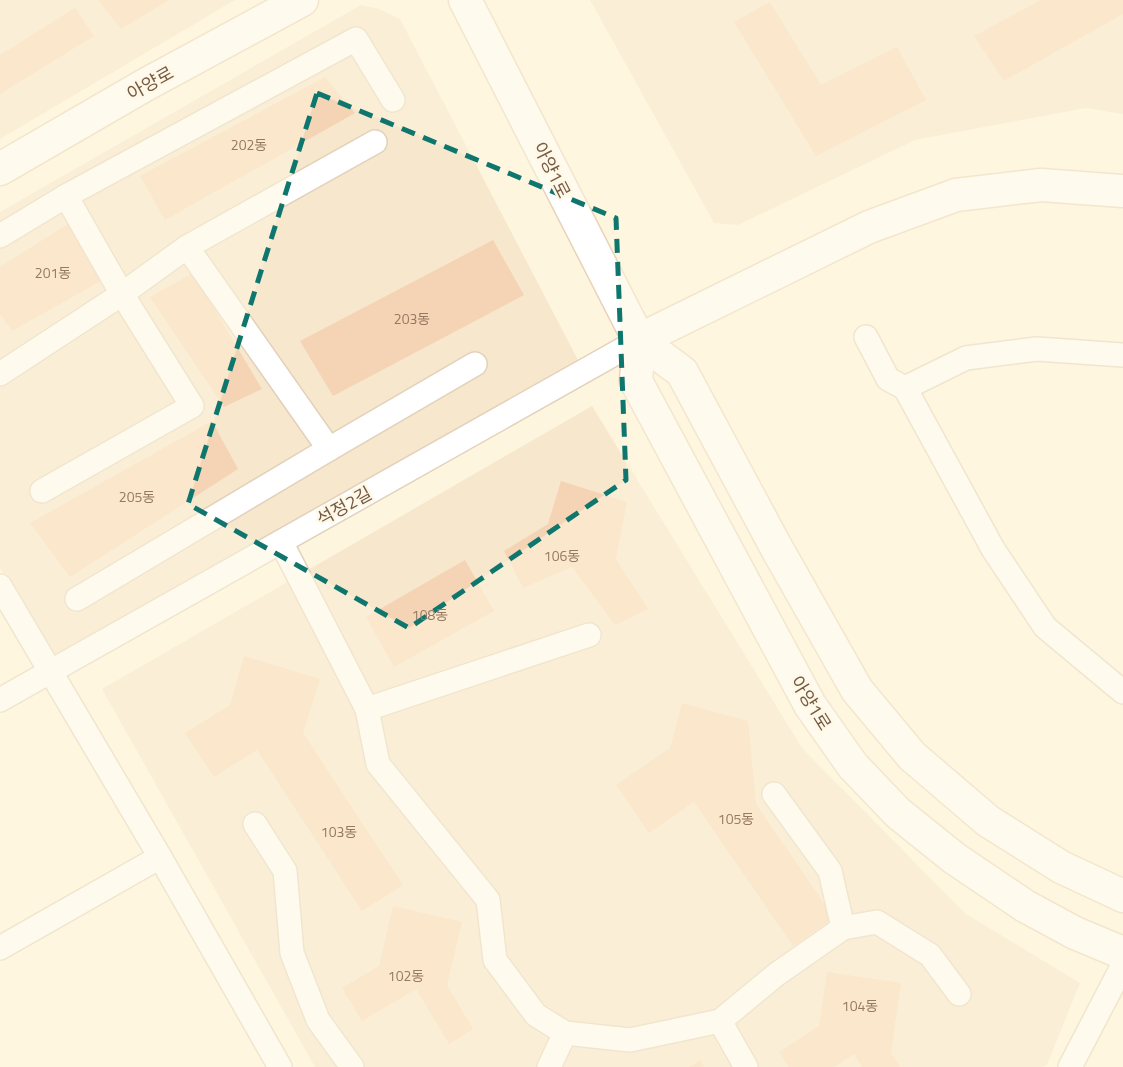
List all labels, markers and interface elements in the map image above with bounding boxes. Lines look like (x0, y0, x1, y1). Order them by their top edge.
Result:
street label: 아양로 (122, 59, 178, 107)
house number: 202동 (231, 134, 267, 155)
street label: 아양1로 (526, 137, 578, 203)
house number: 201동 (35, 262, 71, 283)
house number: 203동 (394, 308, 430, 329)
street label: 석정2길 (311, 480, 377, 532)
house number: 205동 (119, 486, 155, 507)
house number: 106동 (544, 545, 580, 566)
house number: 108동 (412, 604, 448, 625)
street label: 아양1로 (784, 671, 838, 735)
house number: 105동 (718, 808, 754, 829)
house number: 103동 (321, 821, 357, 842)
house number: 102동 (388, 965, 424, 986)
house number: 104동 (842, 995, 878, 1016)

